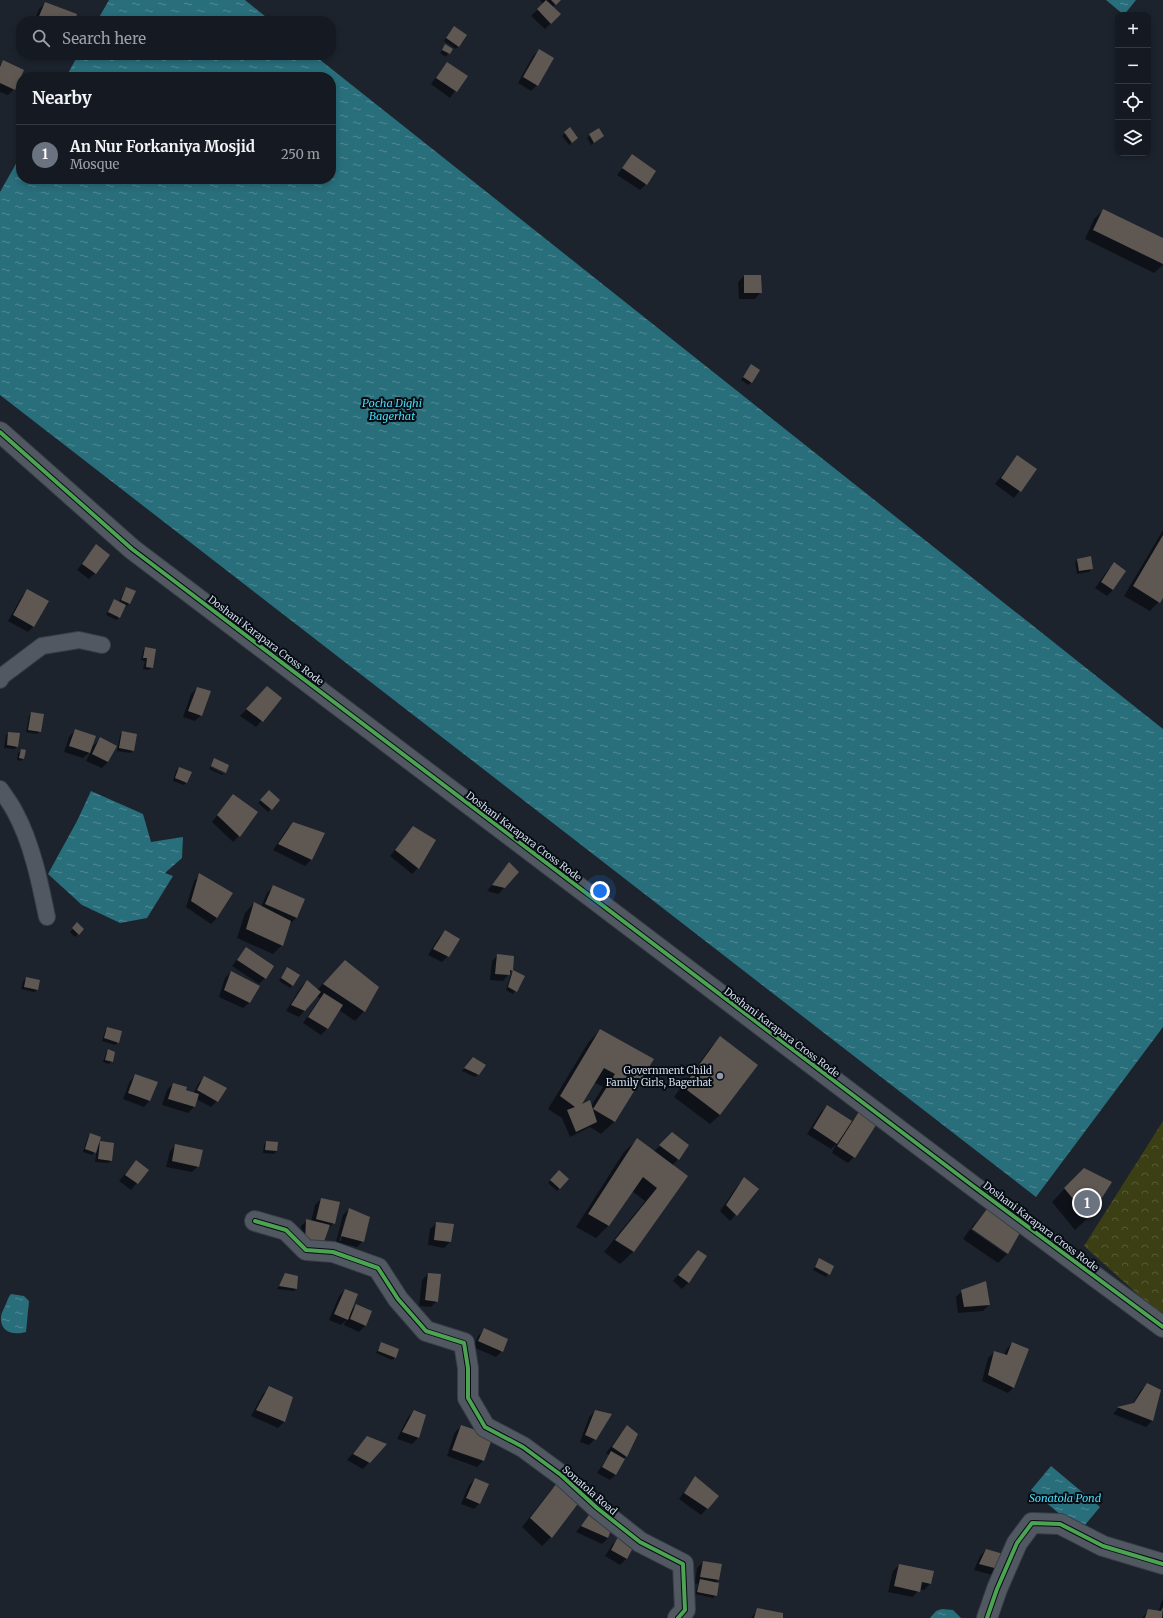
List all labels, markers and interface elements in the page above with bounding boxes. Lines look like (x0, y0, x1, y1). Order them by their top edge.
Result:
map controls (1115, 12, 1151, 156)
button: + (1115, 12, 1151, 48)
search box (16, 16, 336, 60)
icon: search (30, 27, 52, 49)
text: Search here (62, 29, 146, 48)
button: − (1115, 48, 1151, 84)
button: locate (1115, 84, 1151, 120)
text: Nearby (32, 87, 92, 109)
button: layers (1115, 120, 1151, 156)
text: An Nur Forkaniya Mosjid (70, 137, 255, 156)
text: 1 (42, 146, 48, 163)
text: 250 m (281, 146, 320, 163)
text: Mosque (70, 156, 119, 173)
water label: Pocha Dighi Bagerhat (362, 396, 422, 423)
street label: Doshani Karapara Cross Rode (205, 593, 326, 688)
street label: Doshani Karapara Cross Rode (463, 789, 584, 884)
your location (590, 881, 610, 901)
street label: Doshani Karapara Cross Rode (721, 985, 842, 1080)
place label: Government Child Family Girls, Bagerhat (606, 1064, 712, 1089)
marker: Government Child Family Girls, Bagerhat (715, 1071, 725, 1081)
street label: Doshani Karapara Cross Rode (980, 1179, 1101, 1274)
pin: 1 (1074, 1188, 1100, 1218)
street label: Sonatola Road (560, 1463, 620, 1518)
water label: Sonatola Pond (1029, 1491, 1102, 1505)

